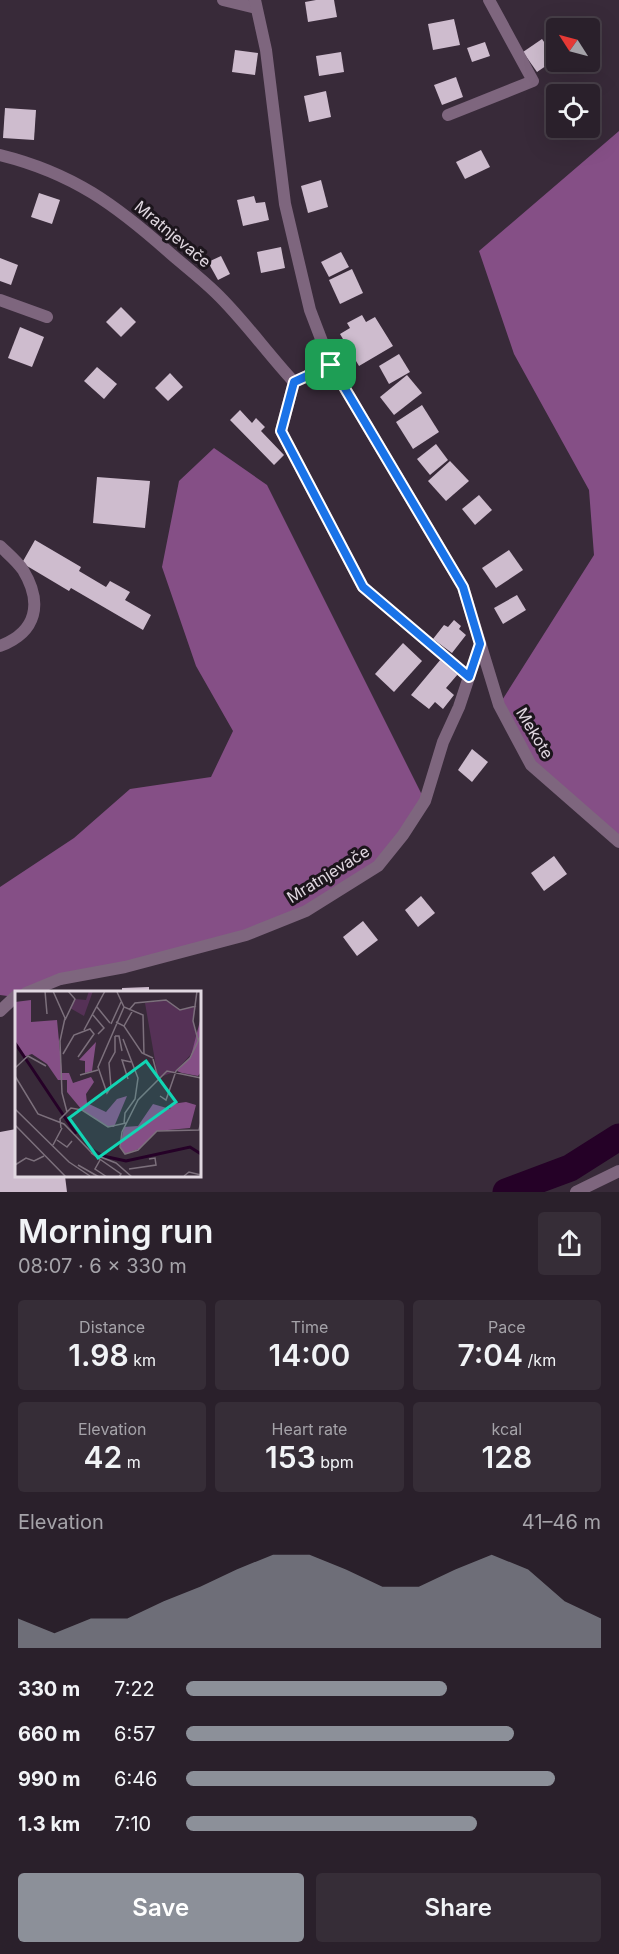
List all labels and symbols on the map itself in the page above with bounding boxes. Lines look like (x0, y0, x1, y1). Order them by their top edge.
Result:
north arrow (546, 18, 600, 72)
street label: Mratnjevače (131, 196, 215, 272)
pin (305, 339, 356, 390)
street label: Mekote (512, 704, 558, 762)
street label: Mratnjevače (283, 841, 373, 907)
inset map (15, 991, 201, 1177)

